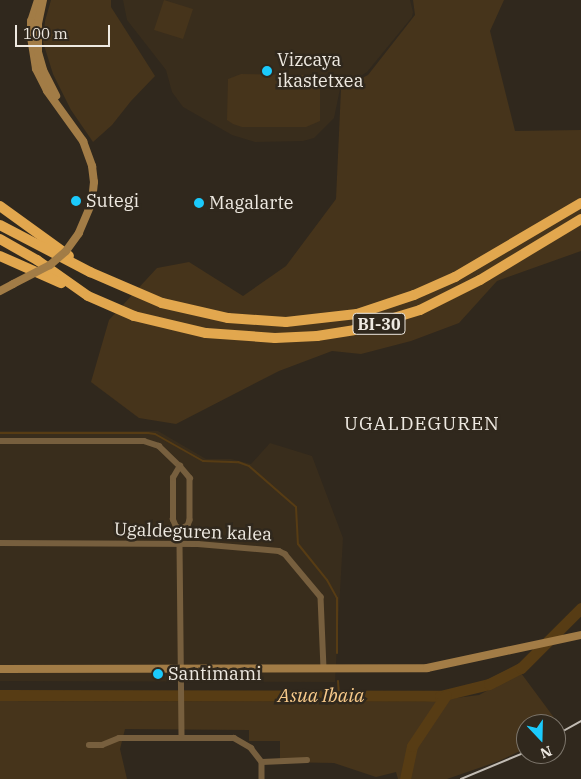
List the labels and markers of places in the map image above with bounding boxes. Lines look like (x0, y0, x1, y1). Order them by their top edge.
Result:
place label: Vizcaya ikastetxea (277, 50, 363, 92)
marker: Vizcaya ikastetxea (261, 65, 273, 77)
place label: Sutegi (86, 190, 139, 212)
place label: Magalarte (209, 192, 293, 214)
marker: Sutegi (70, 195, 82, 207)
marker: Magalarte (193, 197, 205, 209)
place label: Santimami (168, 663, 262, 685)
marker: Santimami (152, 668, 164, 680)

